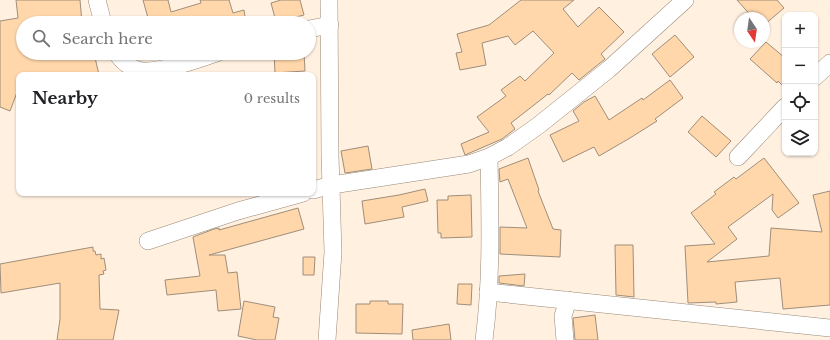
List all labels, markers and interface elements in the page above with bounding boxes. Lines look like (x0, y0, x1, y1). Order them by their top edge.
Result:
north arrow (734, 12, 770, 48)
map controls (782, 12, 818, 156)
button: + (782, 12, 818, 48)
search box (16, 16, 316, 60)
icon: search (30, 27, 52, 49)
text: Search here (62, 29, 153, 48)
button: − (782, 48, 818, 84)
button: locate (782, 84, 818, 120)
text: Nearby (32, 88, 98, 109)
text: 0 results (244, 90, 300, 107)
button: layers (782, 120, 818, 156)

